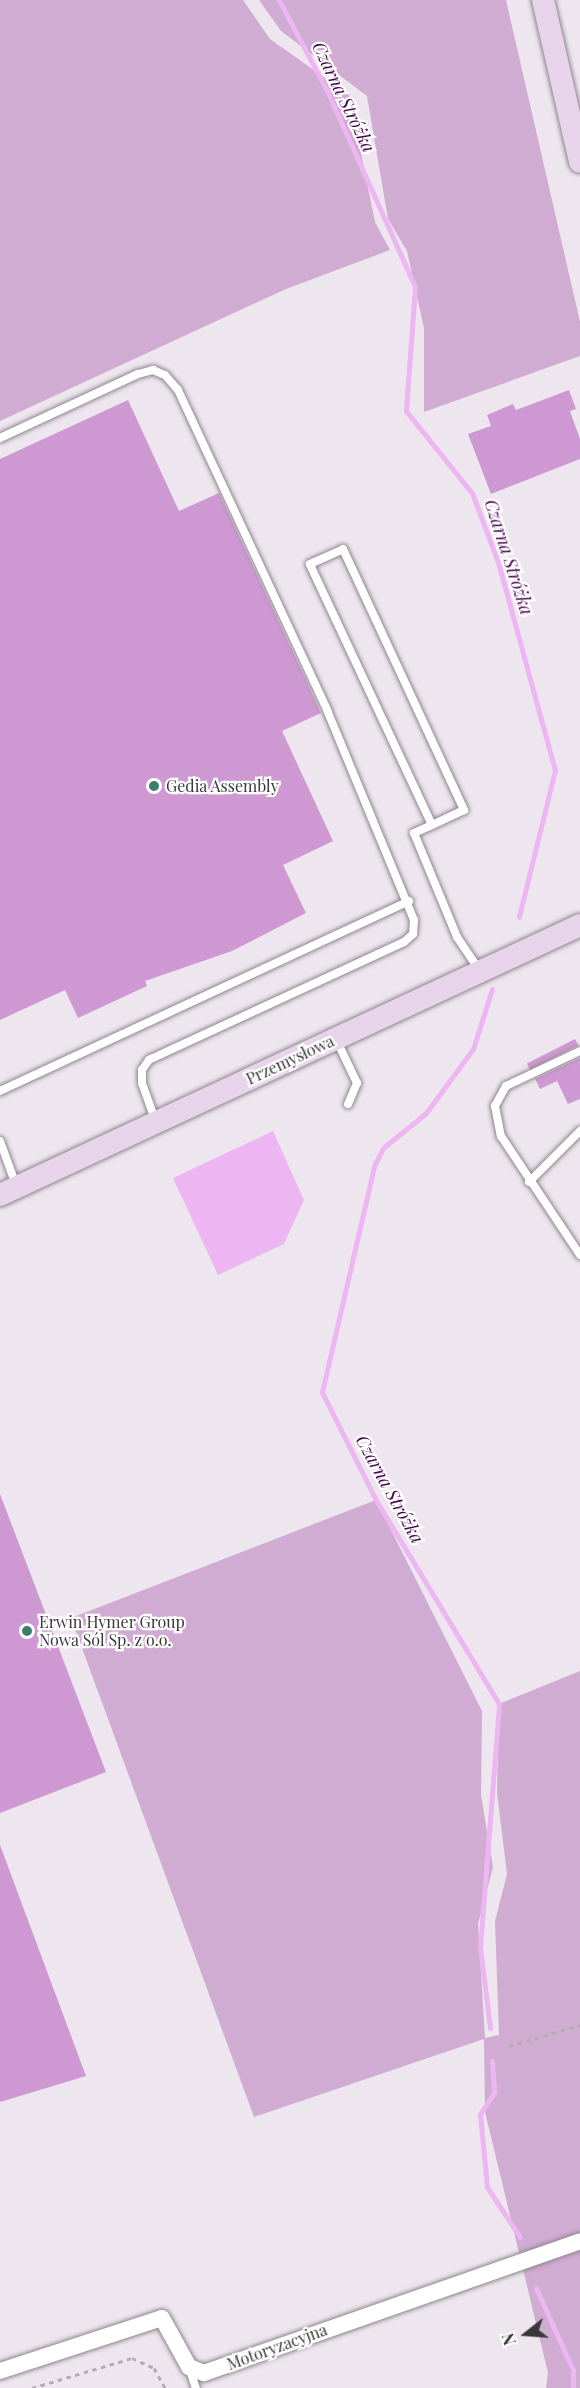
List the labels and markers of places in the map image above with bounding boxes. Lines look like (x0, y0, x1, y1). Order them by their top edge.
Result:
place label: Gedia Assembly (166, 776, 279, 796)
marker: Gedia Assembly (147, 779, 161, 793)
place label: Erwin Hymer Group Nowa Sól Sp. z o.o. (39, 1612, 185, 1650)
marker: Erwin Hymer Group Nowa Sól Sp. z o.o. (20, 1624, 34, 1638)

